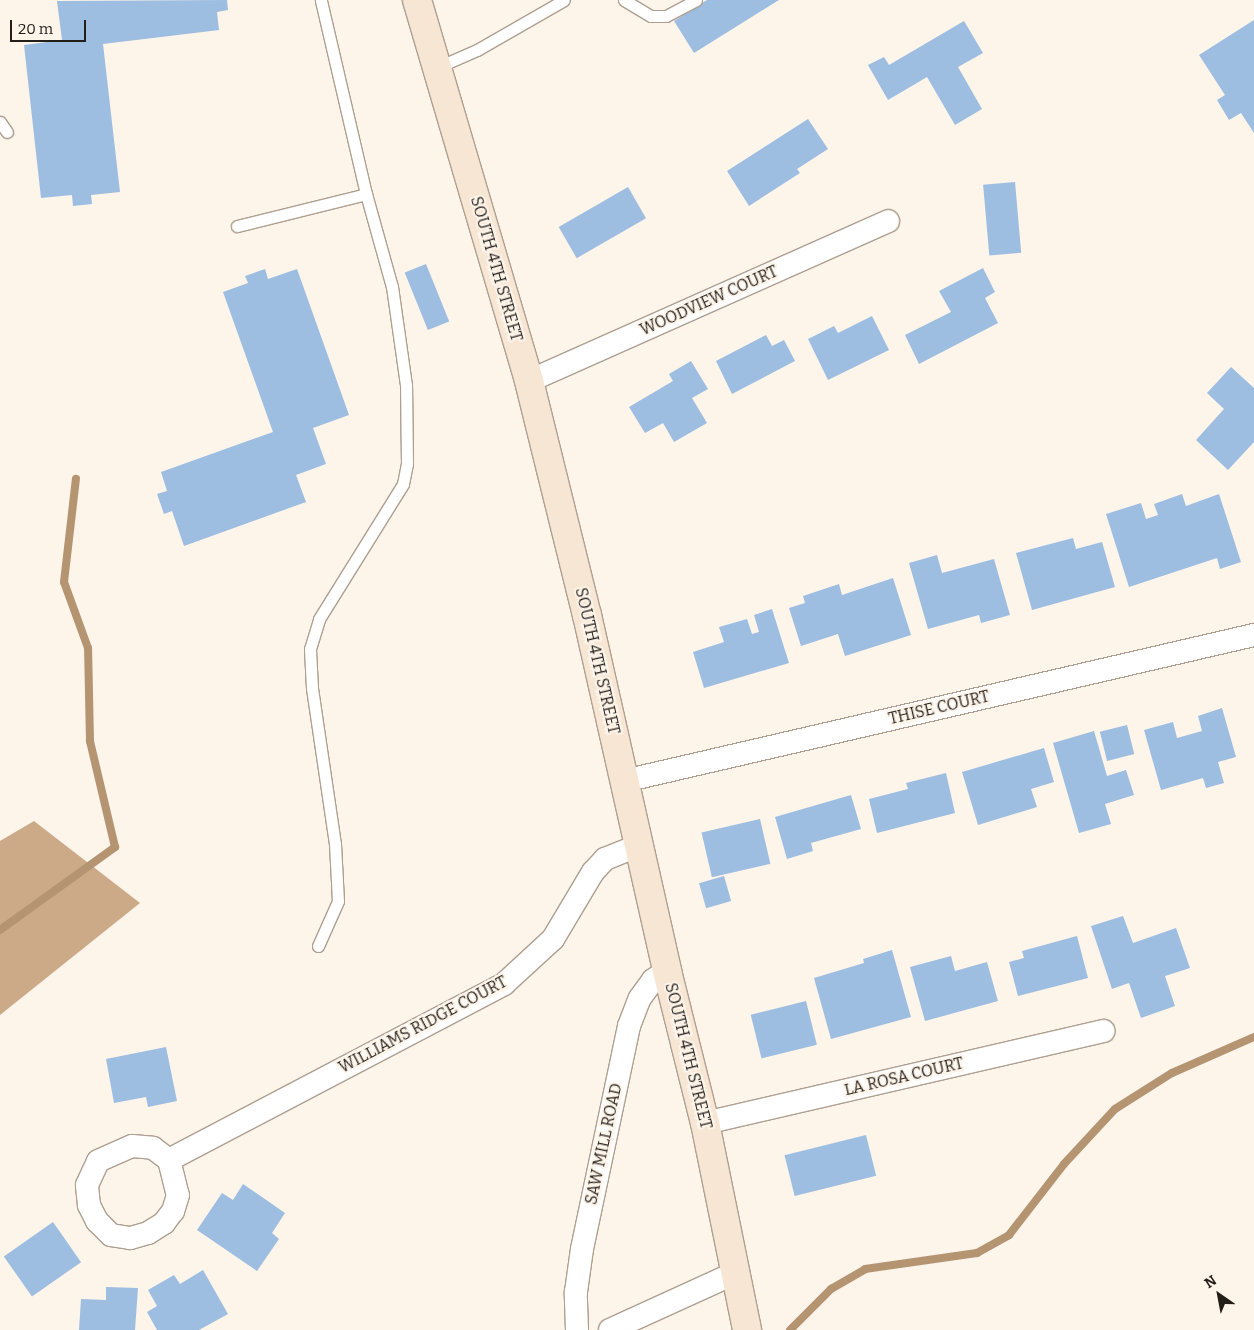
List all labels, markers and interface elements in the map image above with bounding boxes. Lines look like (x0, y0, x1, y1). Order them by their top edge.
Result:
scale bar (12, 10, 89, 42)
text: 20 m (18, 20, 53, 38)
street label: SOUTH 4TH STREET (466, 194, 526, 344)
street label: WOODVIEW COURT (637, 262, 781, 340)
street label: SOUTH 4TH STREET (571, 586, 623, 736)
street label: THISE COURT (887, 687, 991, 729)
street label: WILLIAMS RIDGE COURT (336, 972, 510, 1078)
street label: SOUTH 4TH STREET (661, 981, 715, 1131)
street label: LA ROSA COURT (842, 1054, 966, 1100)
street label: SAW MILL ROAD (582, 1082, 626, 1206)
north arrow (1194, 1270, 1244, 1320)
text: N (1201, 1272, 1220, 1292)

